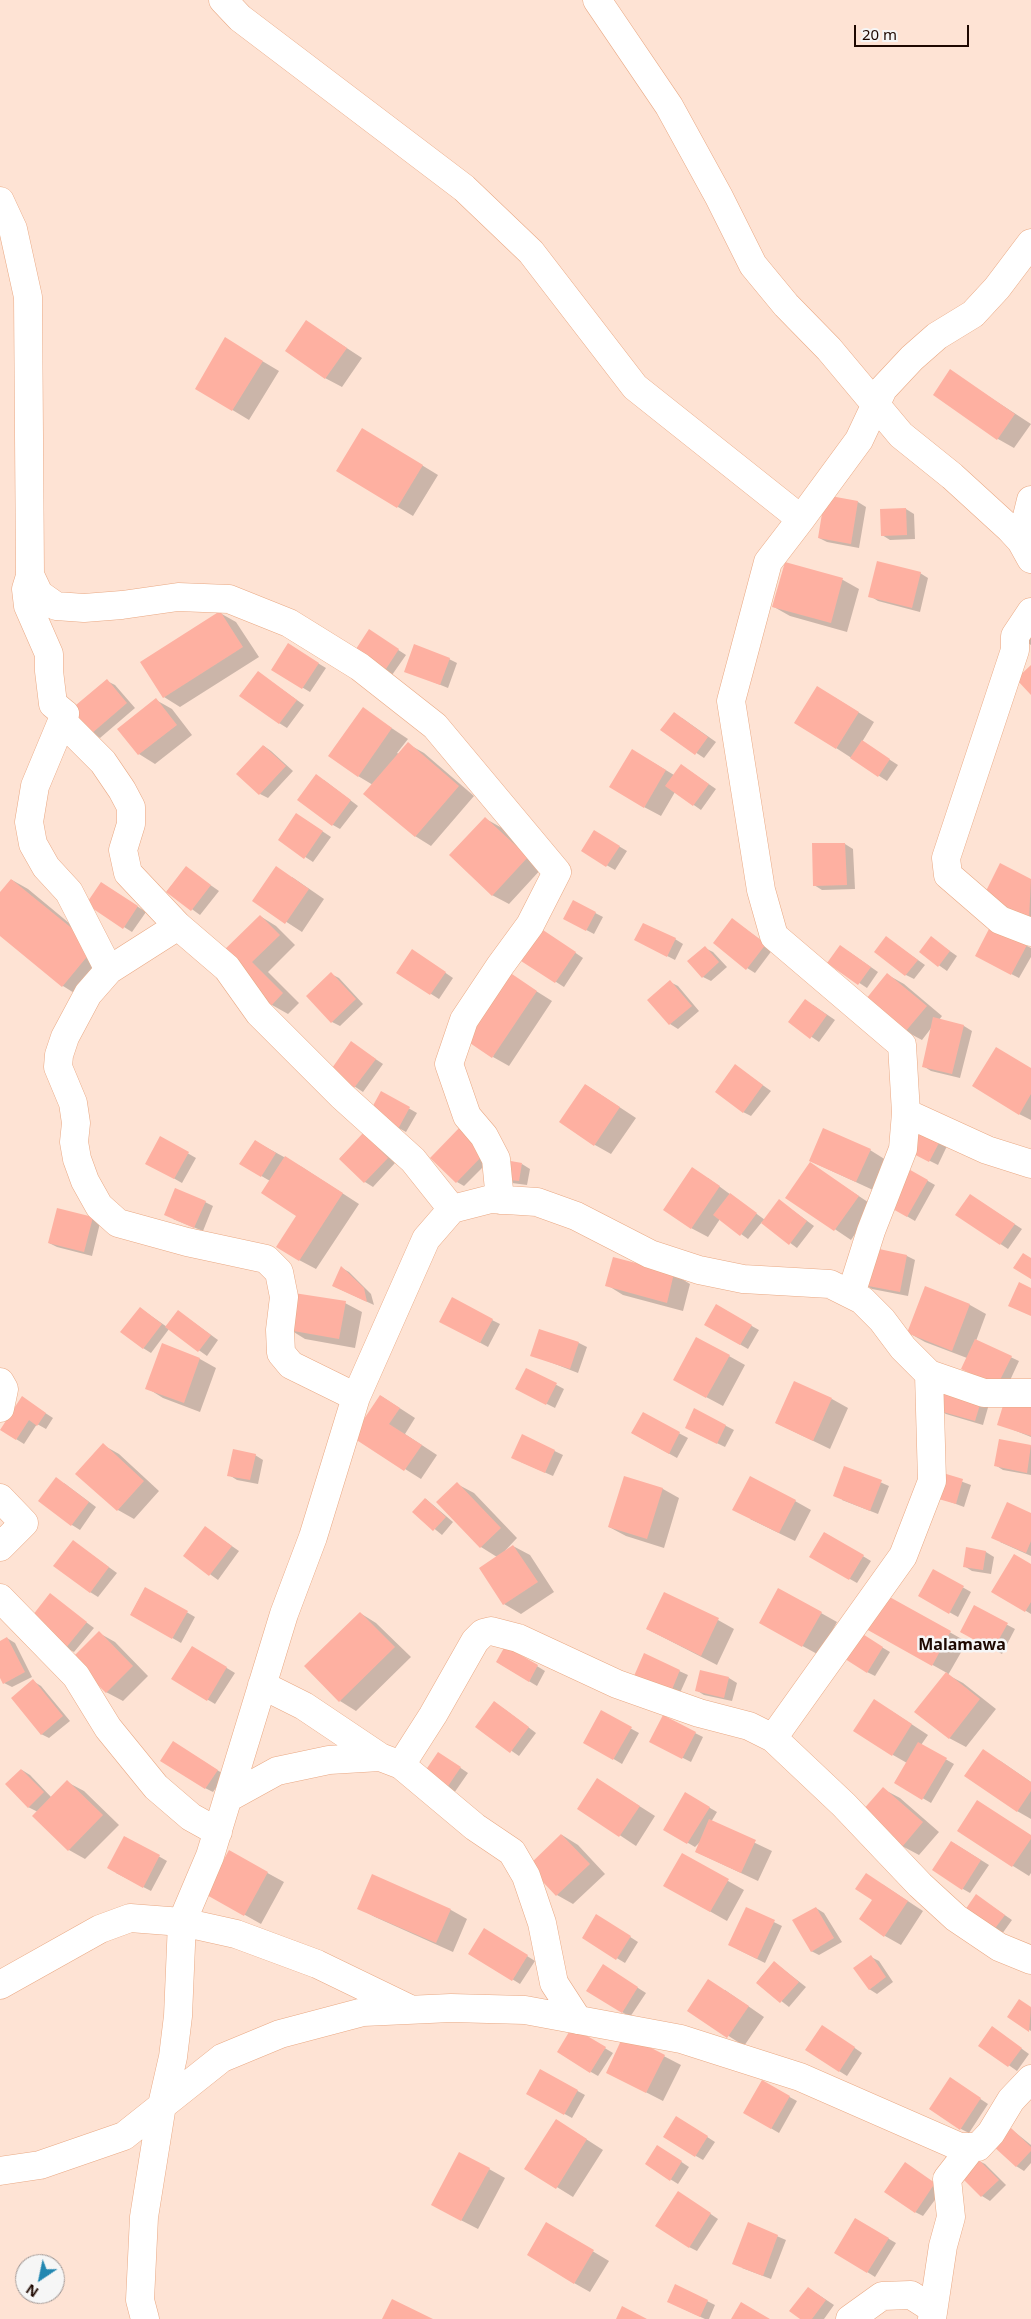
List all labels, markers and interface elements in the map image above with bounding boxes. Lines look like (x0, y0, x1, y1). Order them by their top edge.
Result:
scale bar (856, 15, 971, 47)
text: 20 m (862, 24, 897, 44)
district label: Malamawa (918, 1635, 1006, 1655)
north arrow (15, 2254, 65, 2304)
text: N (22, 2280, 42, 2302)

